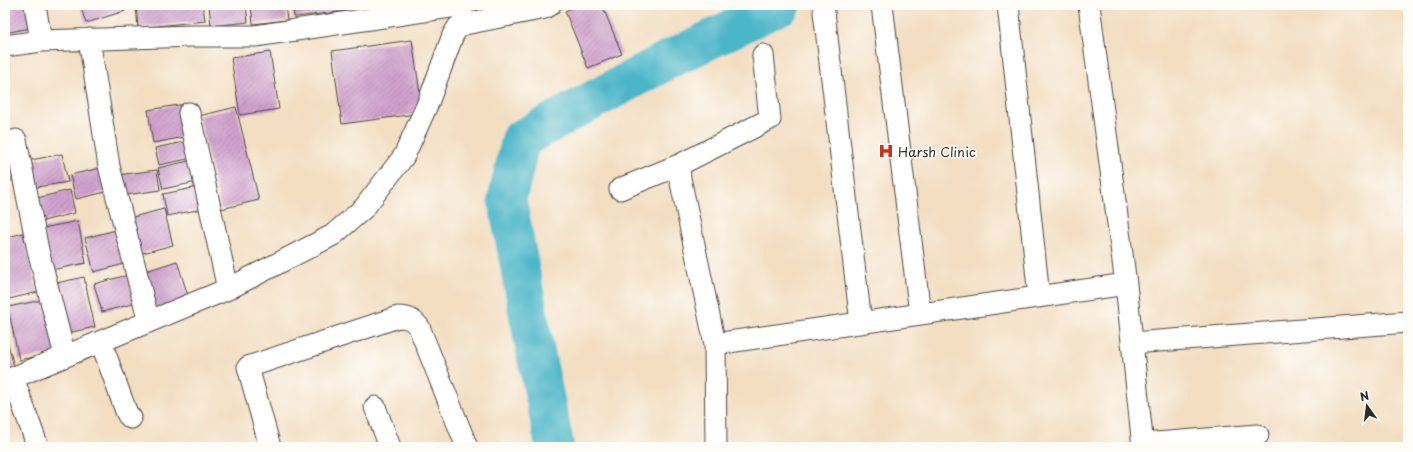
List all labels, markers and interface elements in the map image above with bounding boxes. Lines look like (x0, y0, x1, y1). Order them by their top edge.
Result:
hospital icon: Harsh Clinic (877, 142, 895, 160)
place label: Harsh Clinic (898, 142, 976, 161)
north arrow (1347, 386, 1387, 426)
text: N (1358, 386, 1371, 405)

